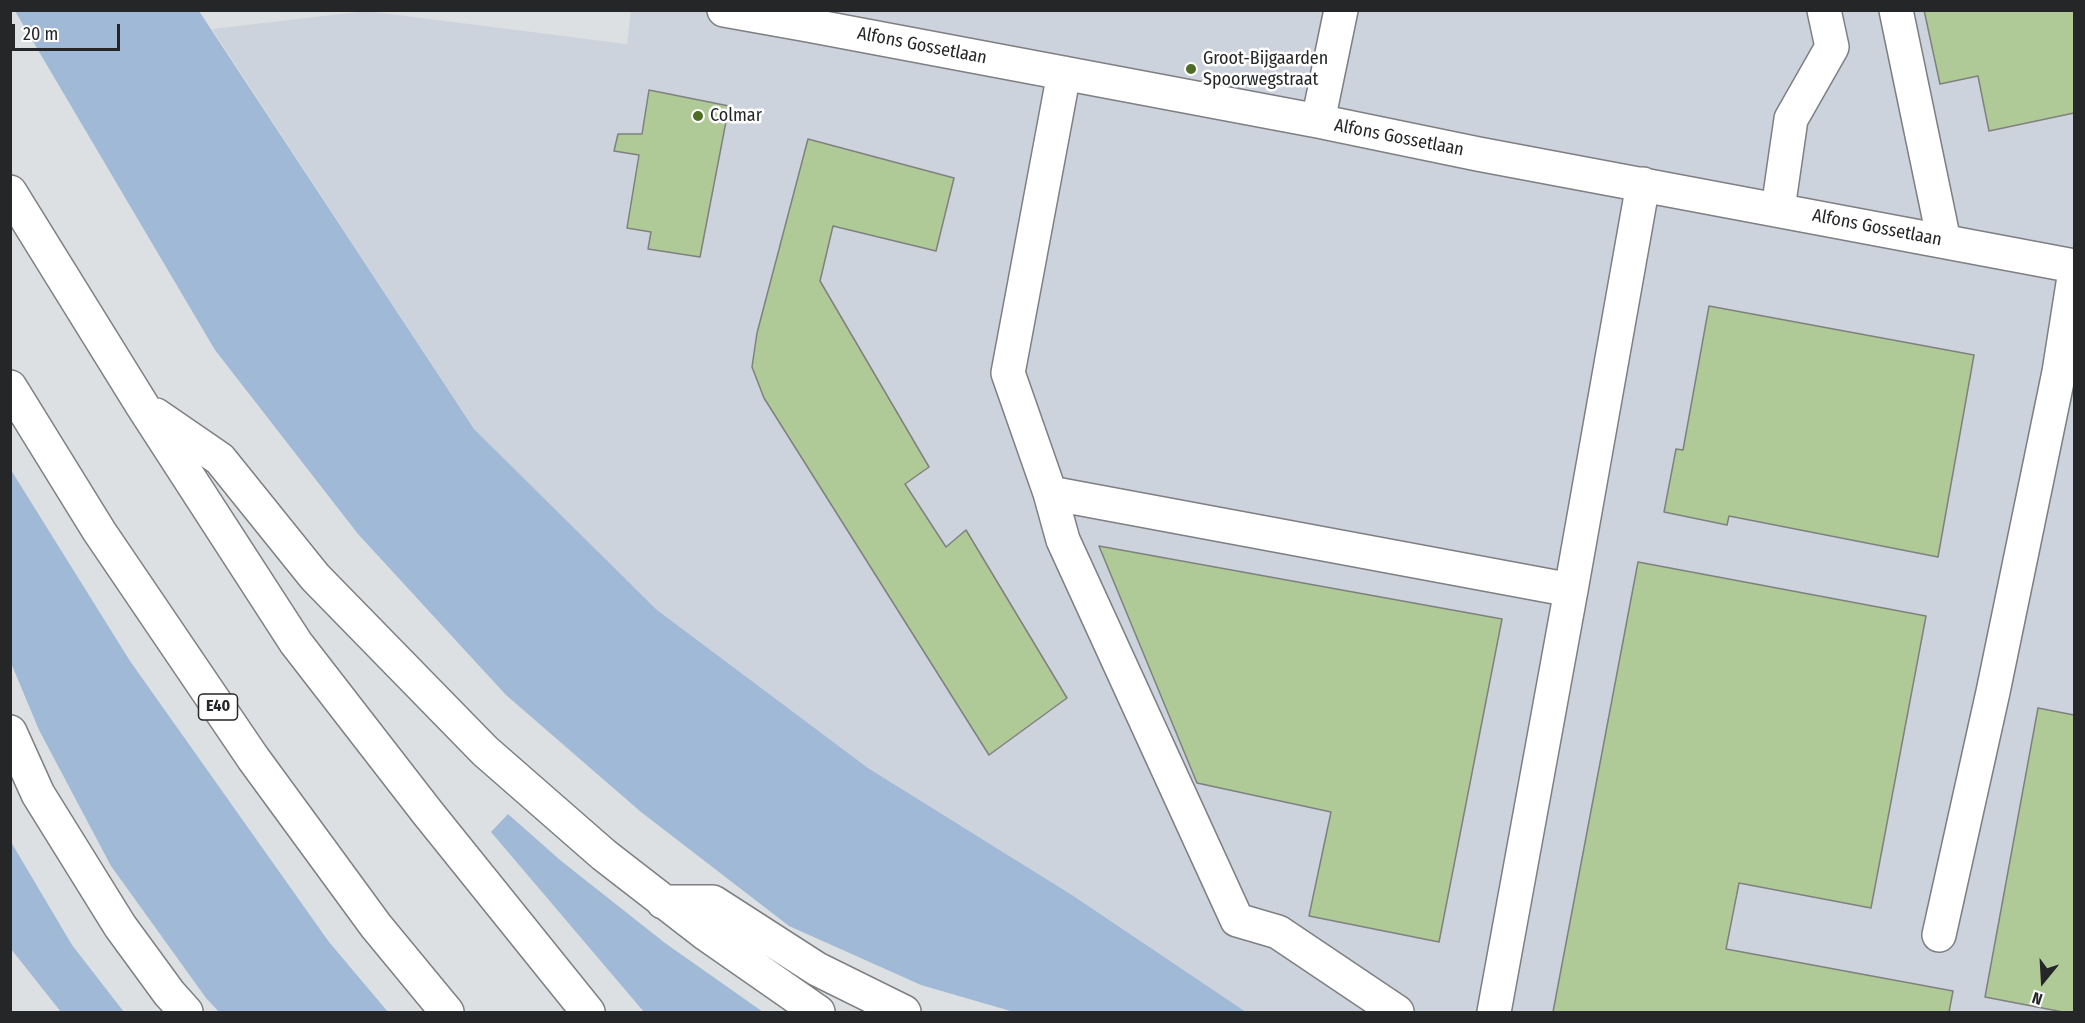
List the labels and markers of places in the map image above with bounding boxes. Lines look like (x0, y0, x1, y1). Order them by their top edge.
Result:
place label: Groot-Bijgaarden Spoorwegstraat (1203, 48, 1328, 90)
marker: Groot-Bijgaarden Spoorwegstraat (1184, 62, 1198, 76)
place label: Colmar (710, 105, 762, 127)
marker: Colmar (691, 109, 705, 123)

